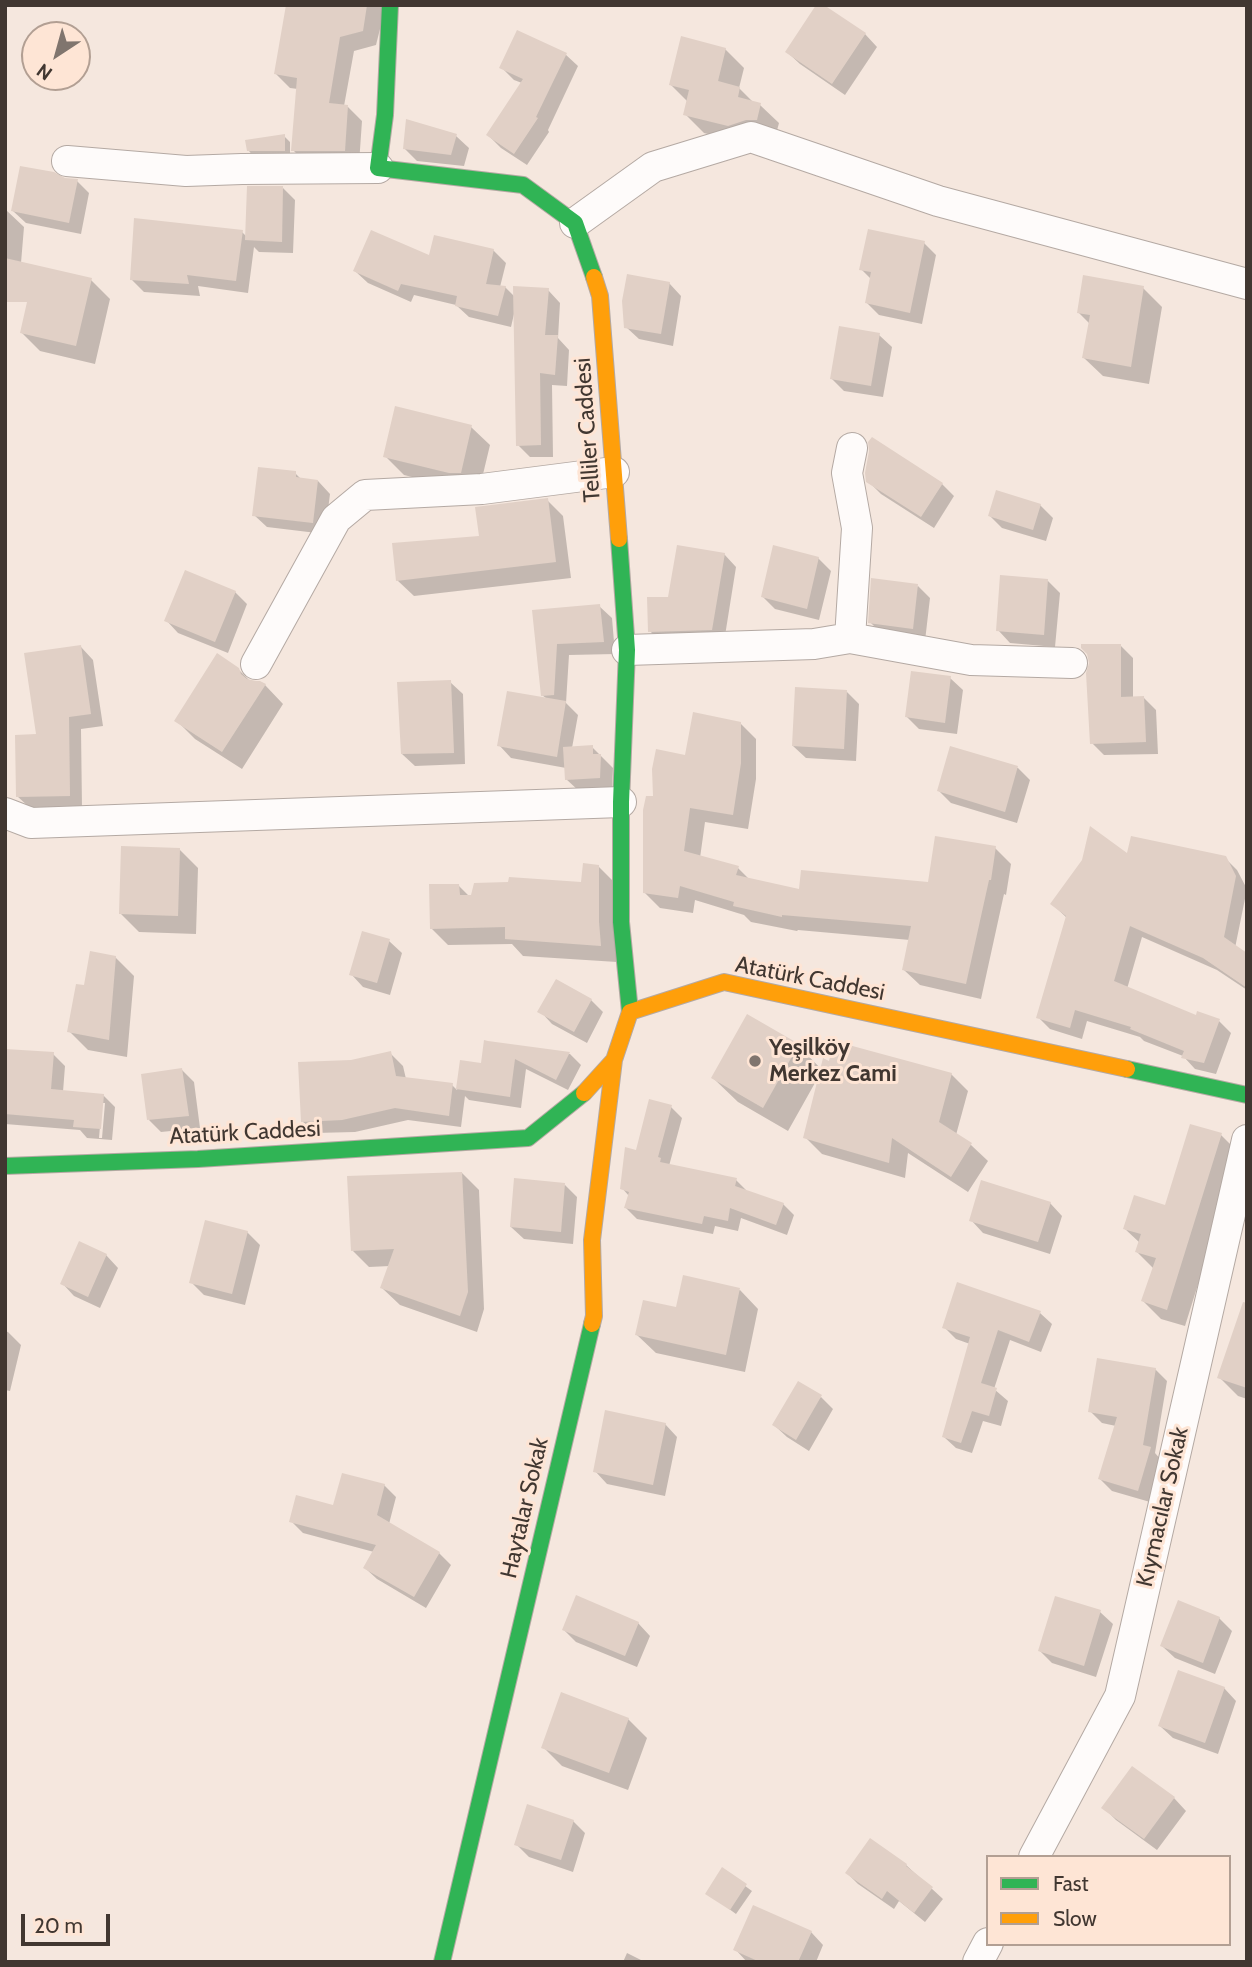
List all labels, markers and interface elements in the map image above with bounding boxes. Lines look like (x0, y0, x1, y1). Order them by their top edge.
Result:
north arrow (21, 21, 91, 91)
text: N (32, 59, 57, 85)
street label: Telliler Caddesi (569, 357, 607, 503)
street label: Atatürk Caddesi (733, 951, 887, 1007)
place label: Yeşilköy Merkez Cami (769, 1034, 897, 1088)
marker: Yeşilköy Merkez Cami (747, 1053, 763, 1069)
street label: Atatürk Caddesi (169, 1115, 321, 1151)
street label: Kıymacılar Sokak (1131, 1424, 1195, 1590)
street label: Haytalar Sokak (495, 1435, 555, 1581)
legend (986, 1855, 1231, 1946)
text: Fast (1053, 1871, 1089, 1896)
scale bar (24, 1900, 114, 1944)
text: Slow (1053, 1906, 1097, 1931)
text: 20 m (34, 1913, 83, 1938)

